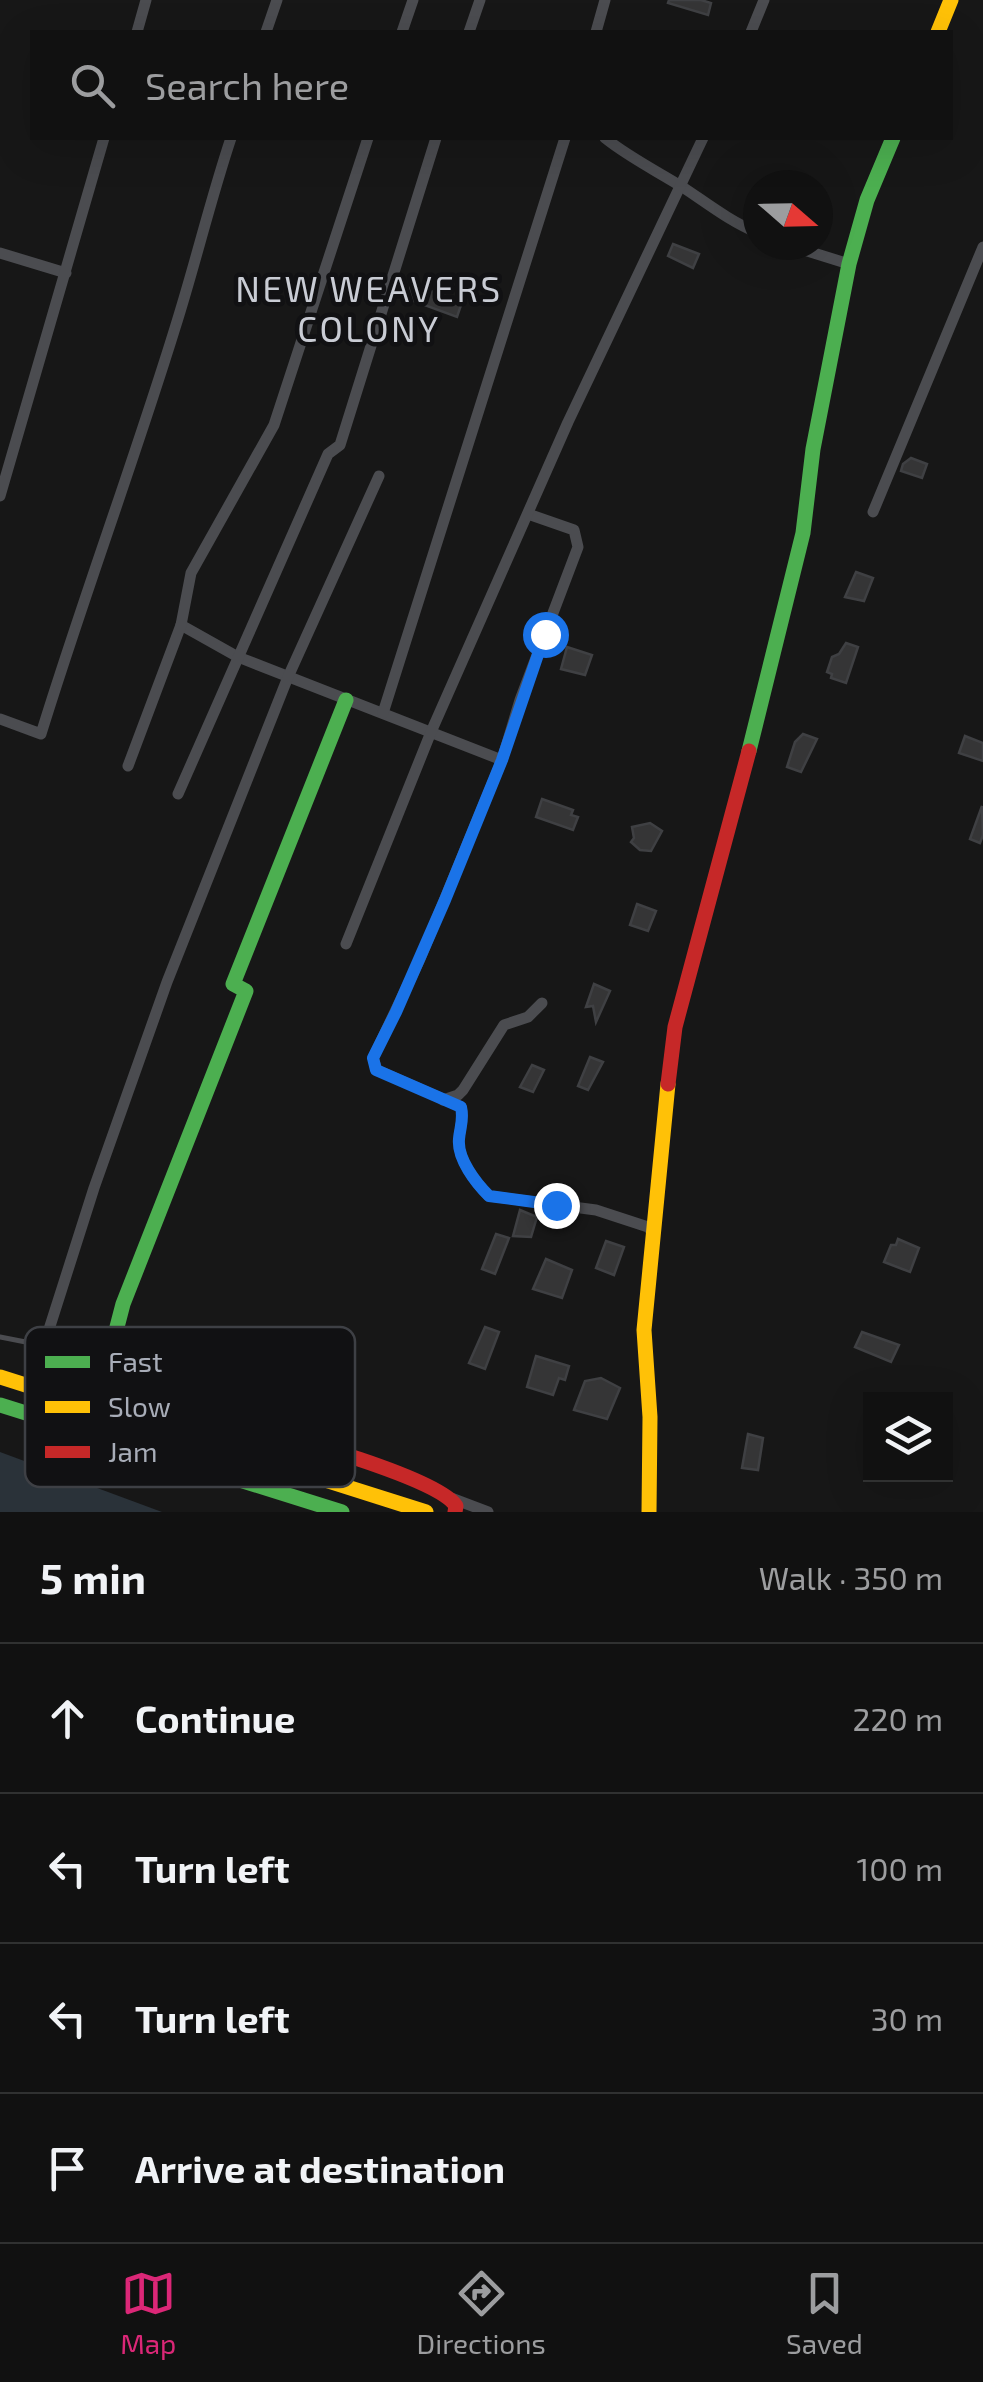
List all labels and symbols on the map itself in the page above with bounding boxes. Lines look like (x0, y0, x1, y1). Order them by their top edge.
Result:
north arrow (743, 170, 833, 260)
district label: NEW WEAVERS COLONY (235, 267, 503, 349)
route start (523, 612, 569, 658)
route end (534, 1183, 580, 1229)
legend (25, 1327, 355, 1487)
text: Fast (108, 1344, 163, 1378)
text: Slow (108, 1389, 171, 1423)
text: Jam (108, 1434, 157, 1468)

